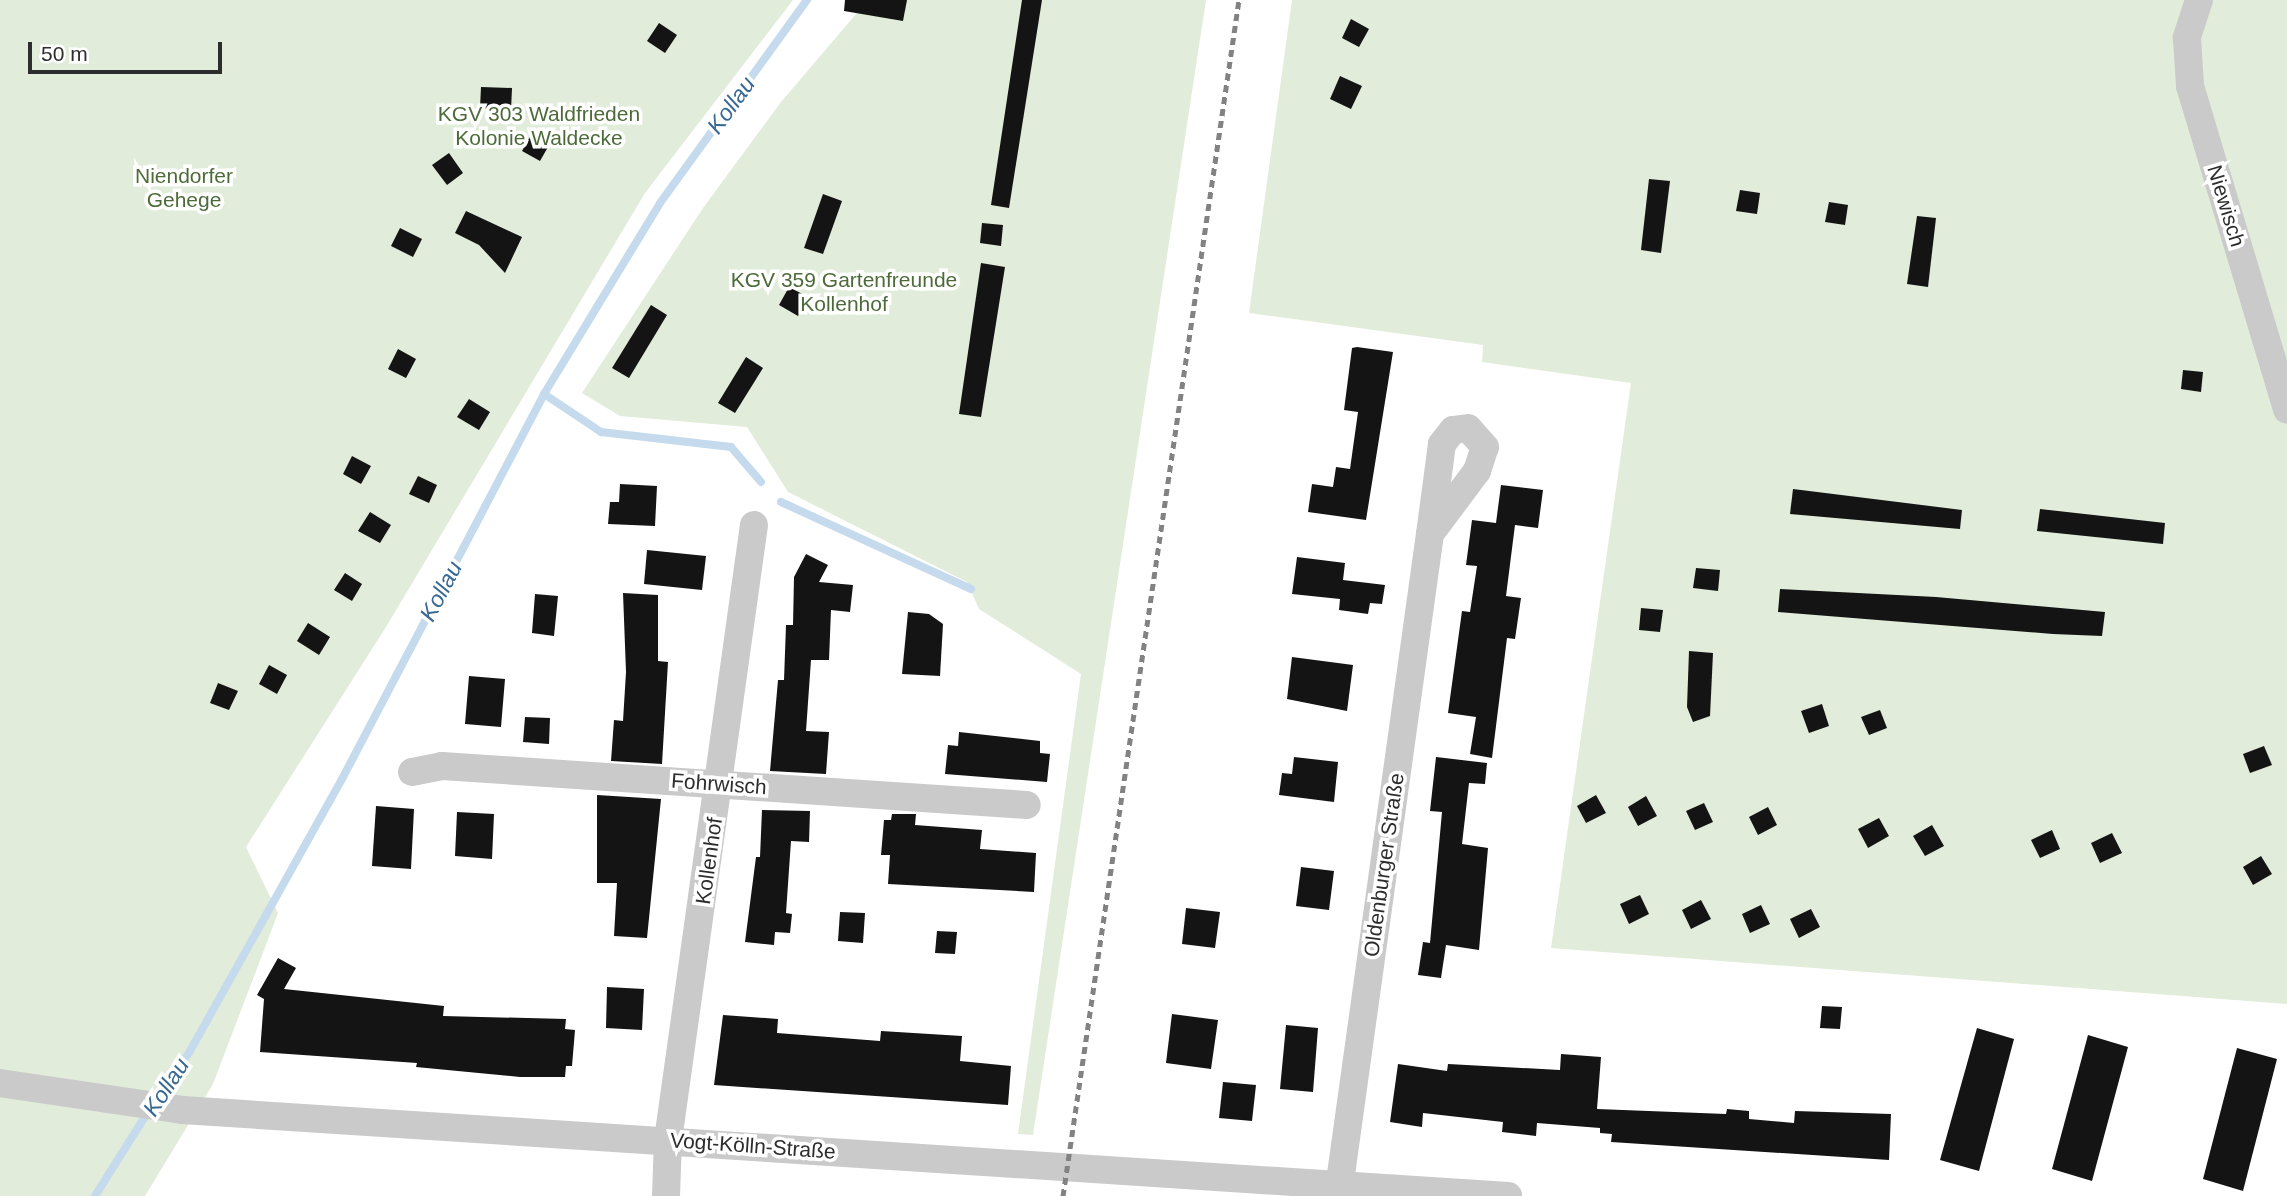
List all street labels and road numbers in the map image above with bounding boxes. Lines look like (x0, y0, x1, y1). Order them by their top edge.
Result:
street label: Niewisch (2202, 162, 2250, 250)
street label: Fohrwisch (670, 768, 768, 800)
street label: Oldenburger Straße (1359, 771, 1409, 959)
street label: Kollenhof (690, 816, 728, 906)
street label: Vogt-Kölln-Straße (669, 1128, 837, 1164)

